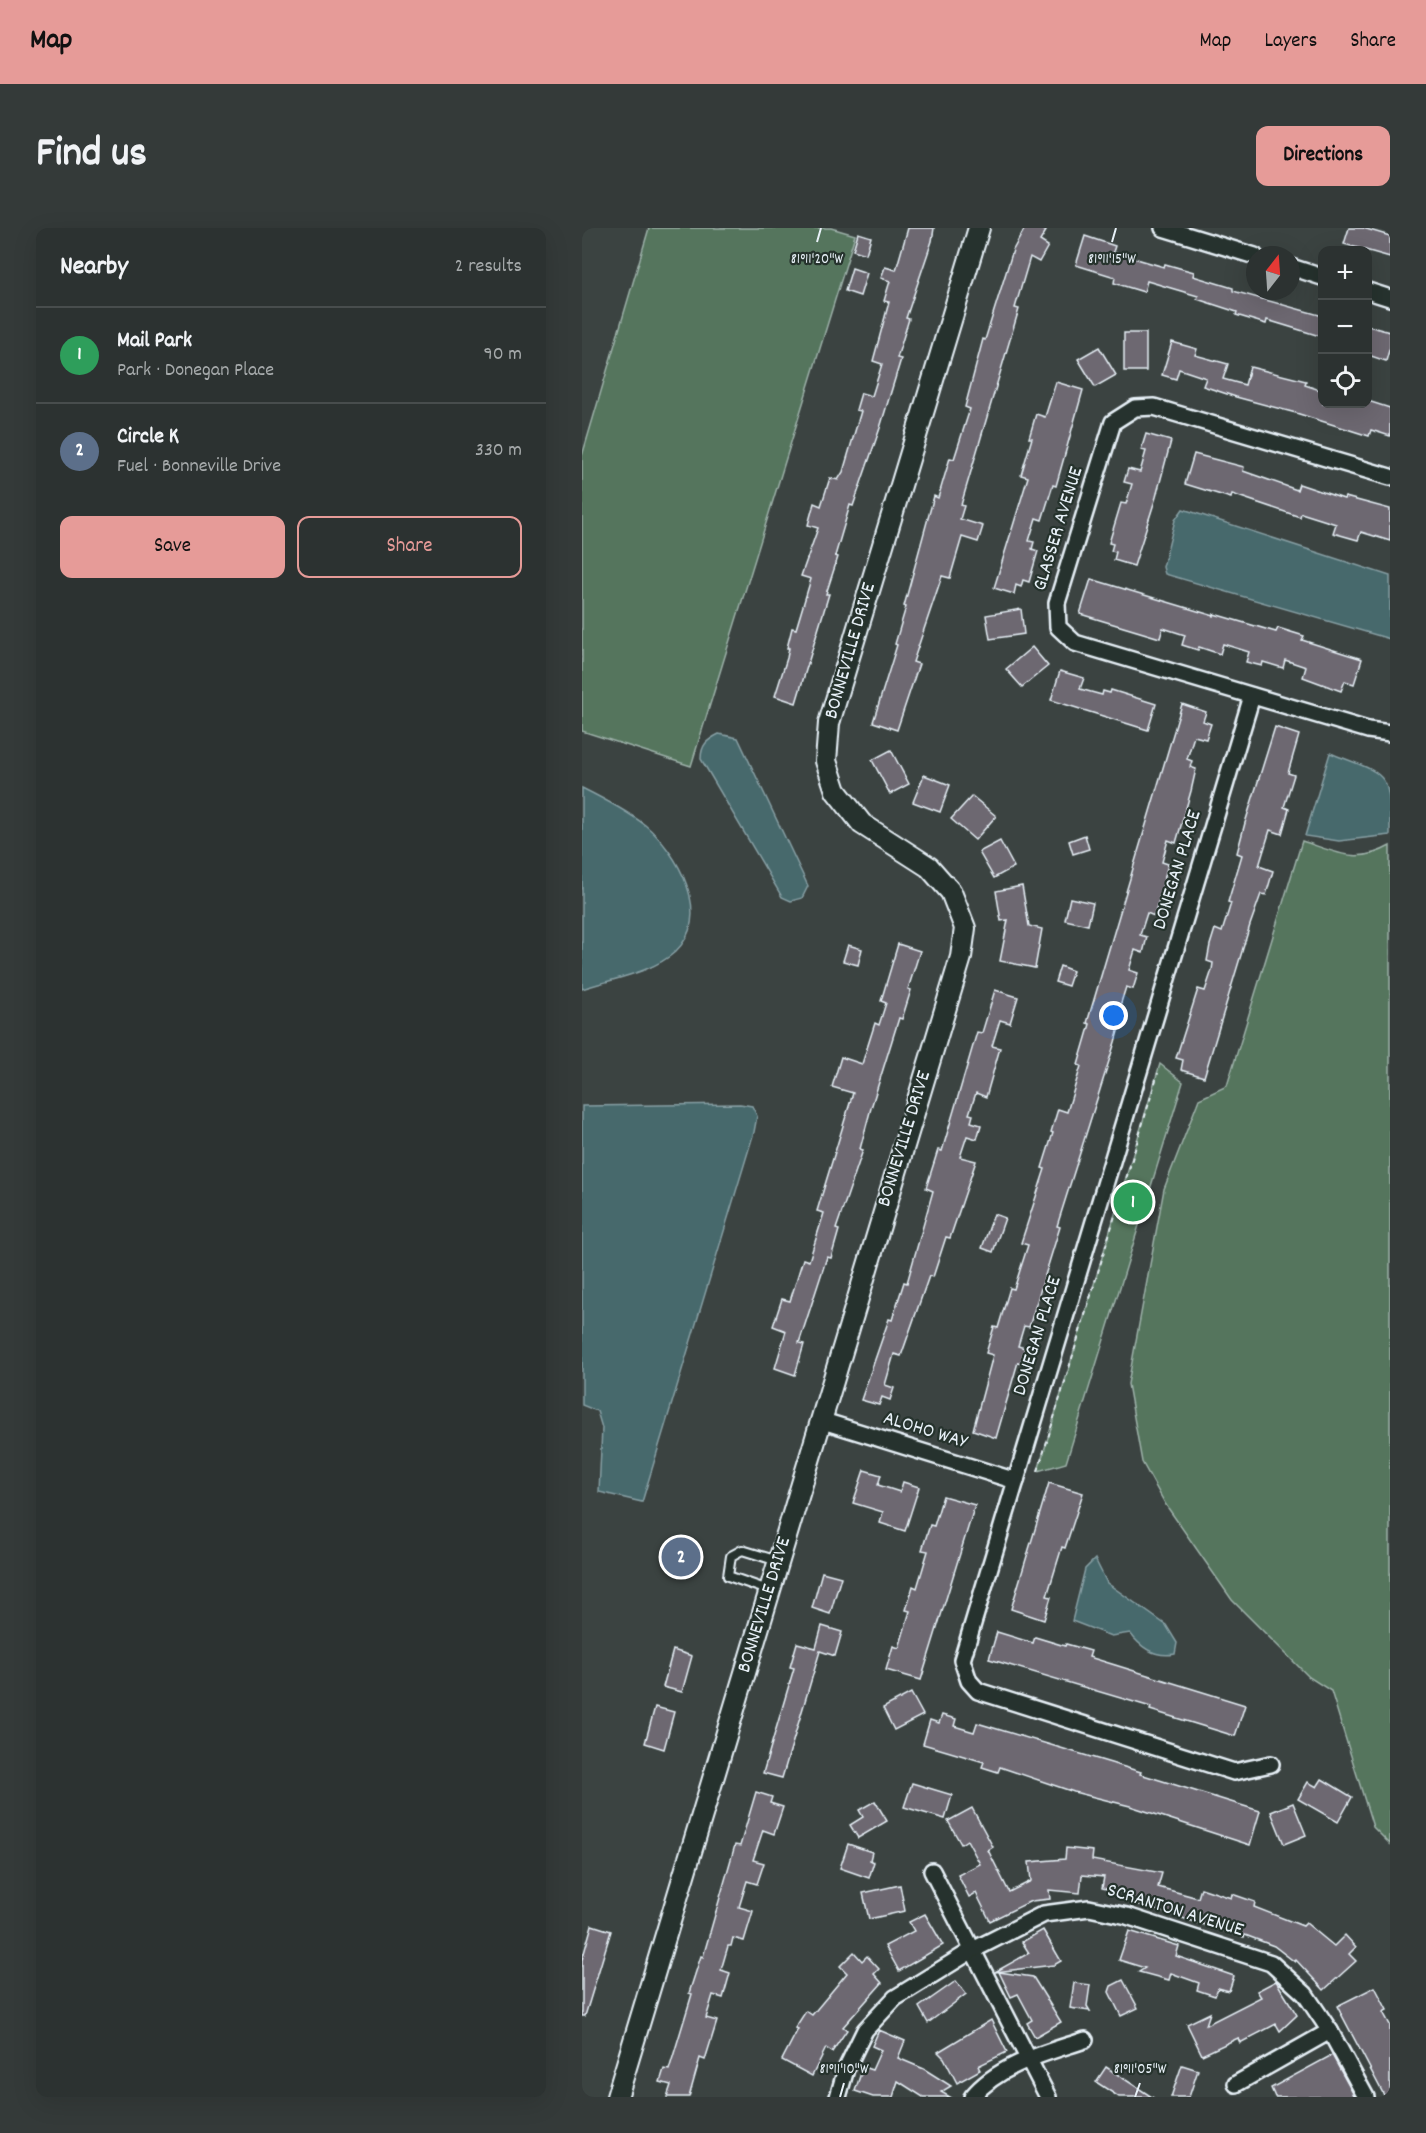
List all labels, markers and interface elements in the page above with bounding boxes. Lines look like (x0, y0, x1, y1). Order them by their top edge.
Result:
text: Map (30, 22, 72, 62)
text: Map (1200, 27, 1231, 57)
text: Layers (1264, 27, 1317, 57)
text: Share (1350, 27, 1396, 57)
text: Find us (36, 126, 147, 186)
button: Directions (1256, 126, 1390, 186)
north arrow (1246, 246, 1300, 300)
map controls (1318, 246, 1372, 408)
button: + (1318, 246, 1372, 300)
text: Nearby (60, 249, 128, 286)
text: 81°11'20"W (791, 249, 844, 271)
text: 81°11'15"W (1088, 249, 1136, 271)
text: 2 results (455, 253, 522, 281)
button: − (1318, 300, 1372, 354)
text: Mail Park (117, 326, 192, 357)
text: 1 (77, 341, 82, 369)
text: 90 m (484, 341, 522, 369)
button: locate (1318, 354, 1372, 408)
text: Park · Donegan Place (117, 357, 274, 385)
text: Circle K (117, 422, 179, 453)
text: 2 (75, 437, 84, 465)
text: 330 m (475, 437, 522, 465)
text: Fuel · Bonneville Drive (117, 453, 281, 481)
street label: GLASSER AVENUE (1027, 463, 1091, 595)
button: Save (60, 516, 285, 578)
button: Share (297, 516, 522, 578)
street label: BONNEVILLE DRIVE (818, 580, 884, 722)
street label: DONEGAN PLACE (1147, 807, 1209, 933)
your location (1099, 1001, 1128, 1030)
street label: BONNEVILLE DRIVE (871, 1068, 939, 1210)
pin: 1 (1114, 1180, 1152, 1224)
street label: DONEGAN PLACE (1007, 1273, 1069, 1399)
street label: ALOHO WAY (879, 1405, 971, 1457)
pin: 2 (662, 1534, 700, 1580)
street label: BONNEVILLE DRIVE (731, 1534, 799, 1676)
street label: SCRANTON AVENUE (1103, 1877, 1247, 1945)
text: 81°11'10"W (819, 2059, 869, 2081)
text: 81°11'05"W (1114, 2059, 1167, 2081)

